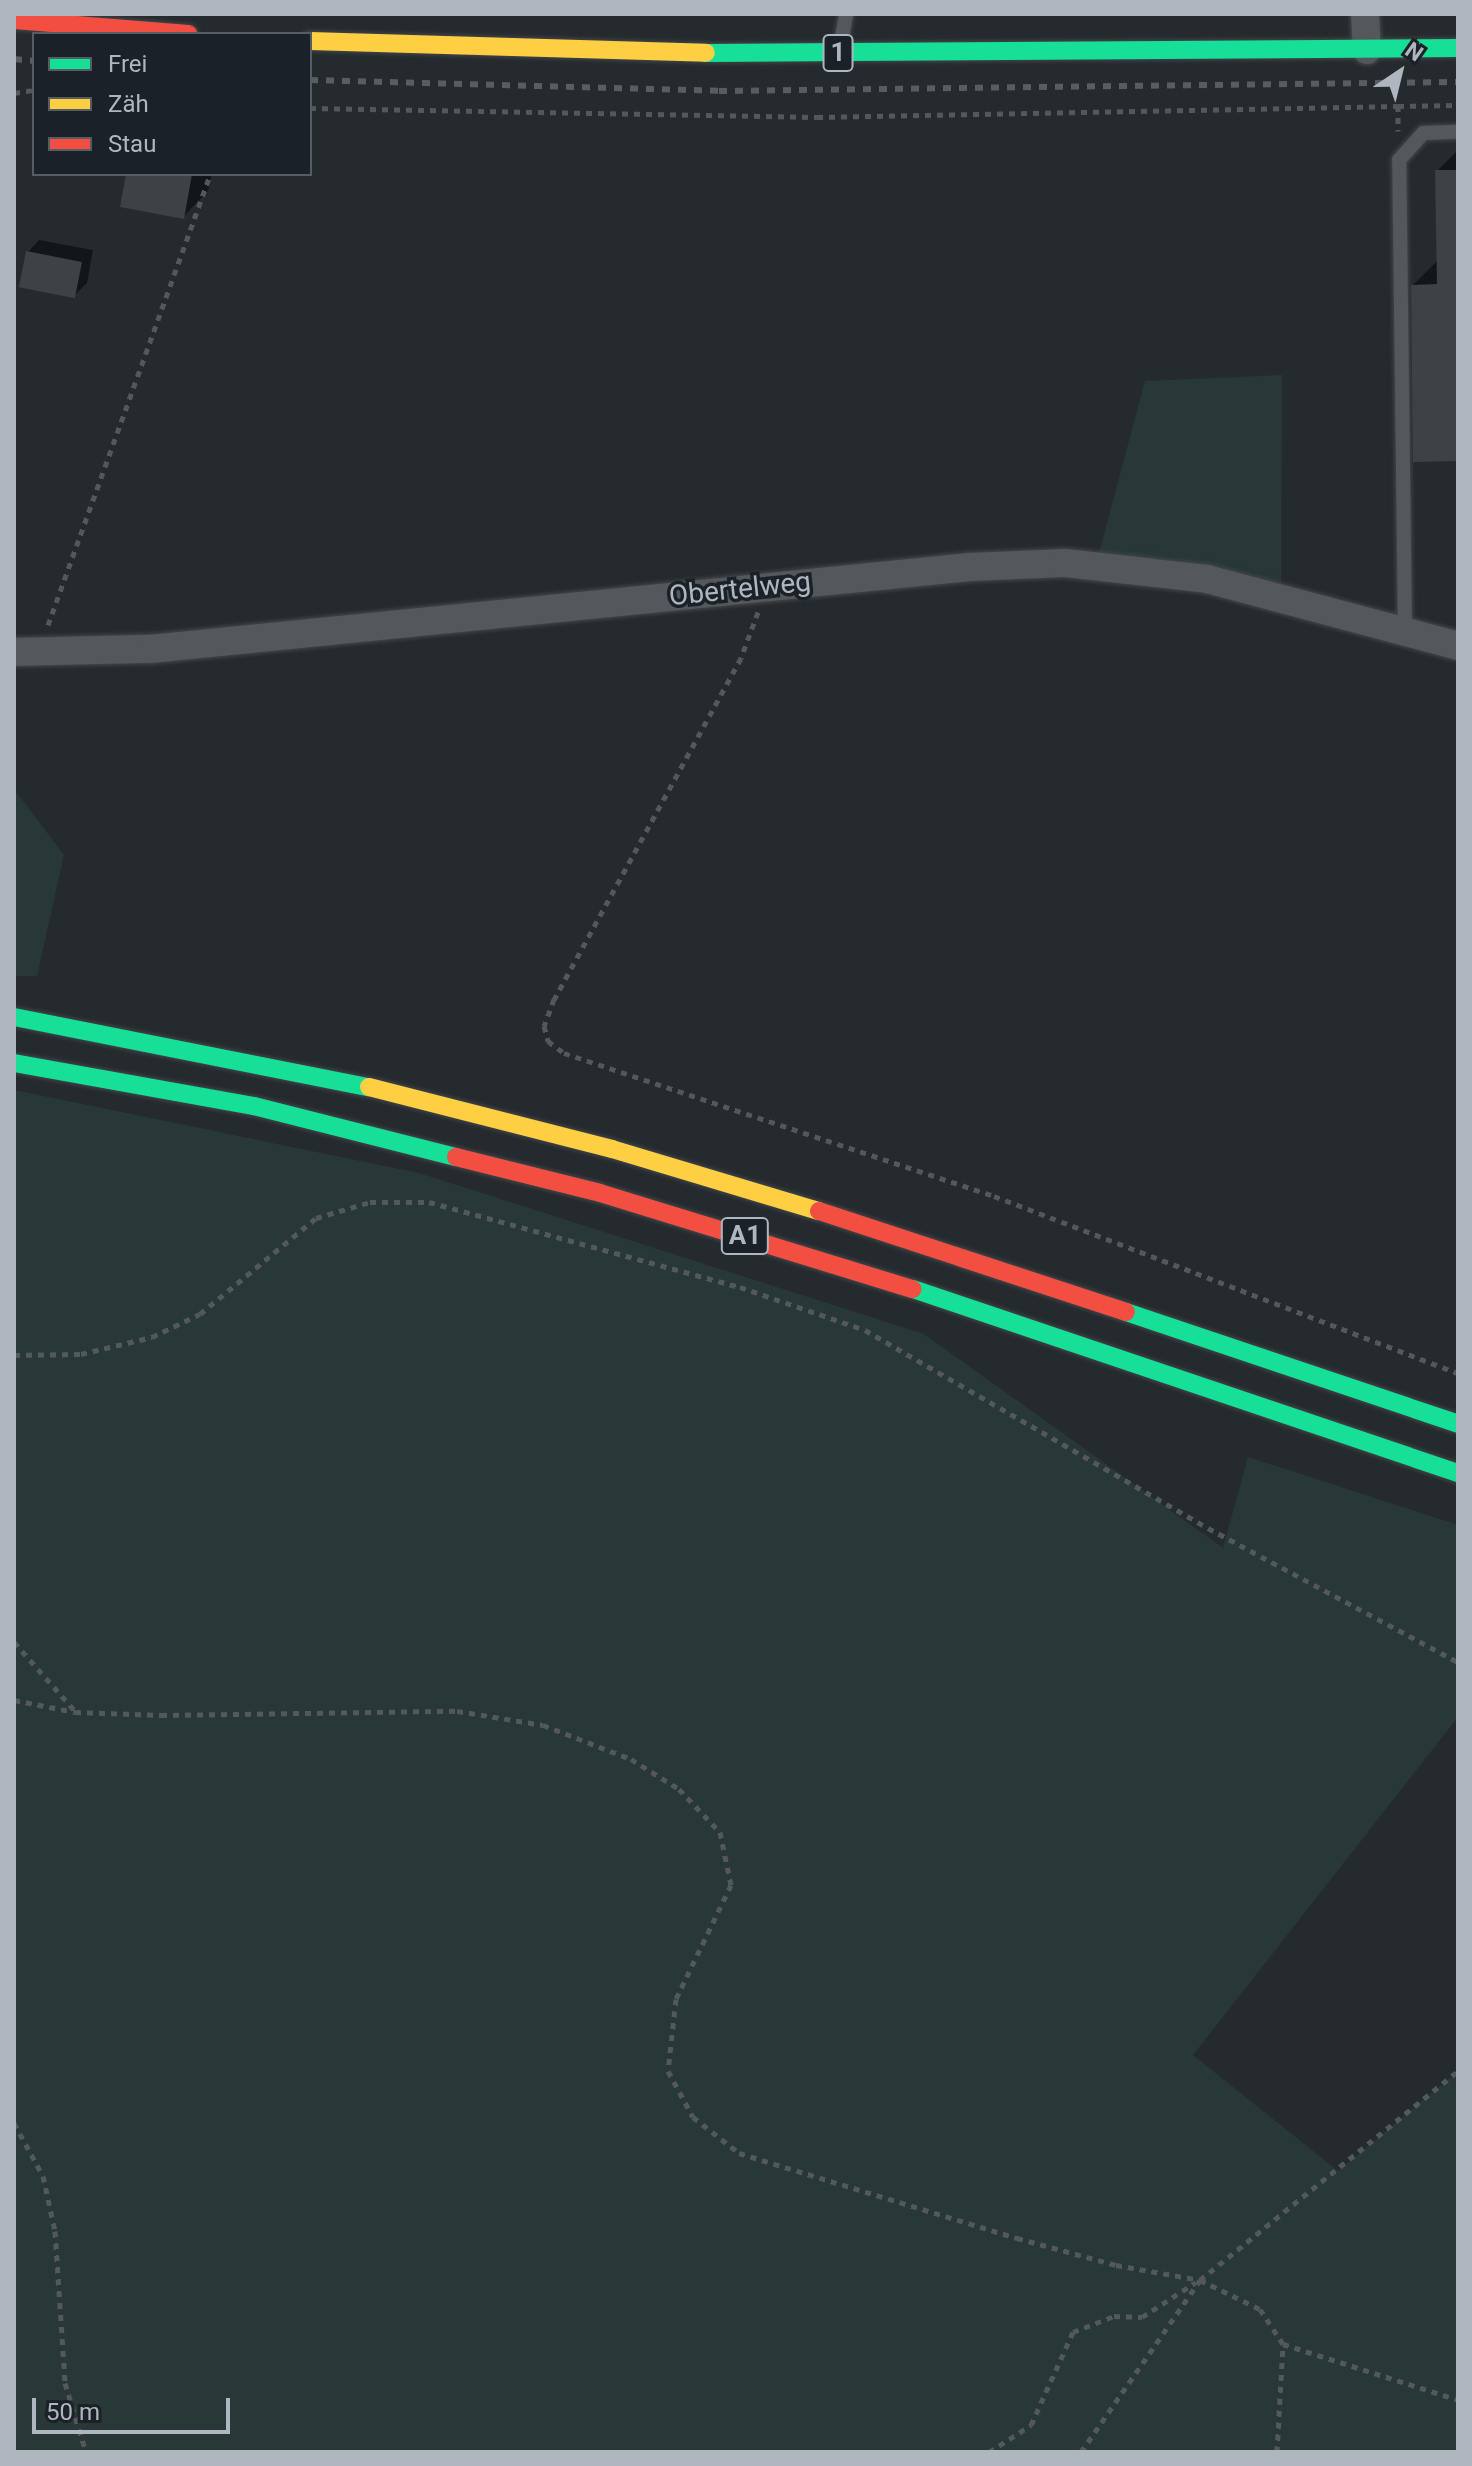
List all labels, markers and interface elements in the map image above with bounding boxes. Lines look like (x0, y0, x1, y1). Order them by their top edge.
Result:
road number: 1 (822, 31, 854, 75)
legend (32, 32, 312, 176)
north arrow (1360, 32, 1440, 112)
text: N (1401, 37, 1428, 67)
text: Frei (108, 50, 147, 78)
text: Zäh (108, 90, 149, 118)
text: Stau (108, 130, 156, 158)
street label: Obertelweg (667, 565, 813, 613)
road number: A1 (719, 1214, 771, 1258)
scale bar (36, 2382, 234, 2432)
text: 50 m (46, 2398, 100, 2426)

